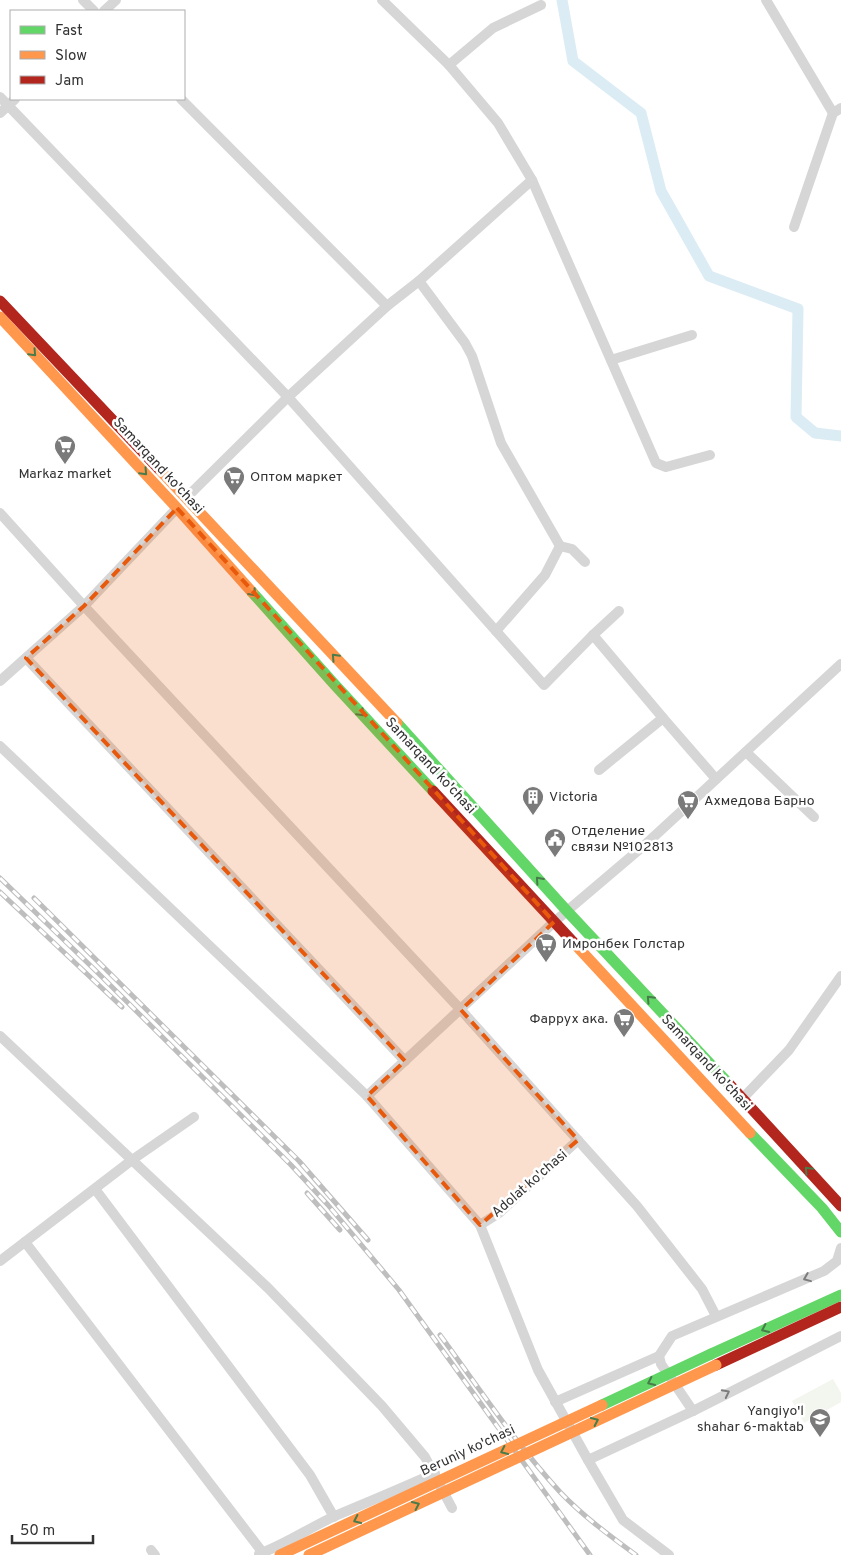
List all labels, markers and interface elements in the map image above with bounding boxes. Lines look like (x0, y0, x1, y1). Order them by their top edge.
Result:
legend (10, 10, 185, 100)
text: Fast (55, 22, 83, 41)
text: Slow (55, 47, 87, 66)
text: Jam (55, 72, 84, 91)
one-way arrow (27, 347, 36, 356)
street label: Samarqand ko'chasi (109, 414, 207, 518)
supermarket icon: Markaz market (53, 434, 77, 465)
supermarket icon: Оптом маркет (222, 465, 246, 496)
place label: Markaz market (18, 466, 112, 483)
one-way arrow (138, 467, 147, 476)
place label: Оптом маркет (250, 469, 342, 486)
one-way arrow (247, 587, 256, 596)
one-way arrow (332, 654, 341, 663)
one-way arrow (355, 708, 364, 717)
street label: Samarqand ko'chasi (381, 714, 479, 818)
building icon: Victoria (521, 785, 545, 816)
place label: Victoria (549, 789, 598, 806)
supermarket icon: Ахмедова Барно (676, 789, 700, 820)
place label: Ахмедова Барно (704, 793, 815, 810)
place label: Отделение связи №102813 (571, 823, 674, 856)
public building icon: Отделение связи №102813 (543, 827, 567, 858)
one-way arrow (536, 877, 545, 886)
supermarket icon: Имронбек Голстар (534, 932, 558, 963)
place label: Имронбек Голстар (562, 936, 685, 953)
one-way arrow (647, 996, 656, 1005)
supermarket icon: Фаррух ака. (612, 1007, 636, 1038)
place label: Фаррух ака. (530, 1011, 608, 1028)
street label: Samarqand ko'chasi (657, 1011, 755, 1115)
street label: Adolat ko'chasi (489, 1147, 571, 1221)
one-way arrow (805, 1167, 814, 1176)
one-way arrow (803, 1272, 812, 1283)
one-way arrow (761, 1323, 770, 1334)
one-way arrow (647, 1376, 656, 1386)
one-way arrow (721, 1389, 730, 1400)
place label: Yangiyo'l shahar 6-maktab (697, 1403, 804, 1436)
school or university icon: Yangiyo'l shahar 6-maktab (808, 1407, 832, 1438)
one-way arrow (590, 1417, 599, 1428)
street label: Beruniy ko'chasi (418, 1422, 518, 1480)
one-way arrow (500, 1445, 509, 1455)
one-way arrow (411, 1501, 420, 1511)
scale bar (12, 1512, 94, 1544)
one-way arrow (353, 1513, 362, 1523)
text: 50 m (20, 1522, 55, 1541)

